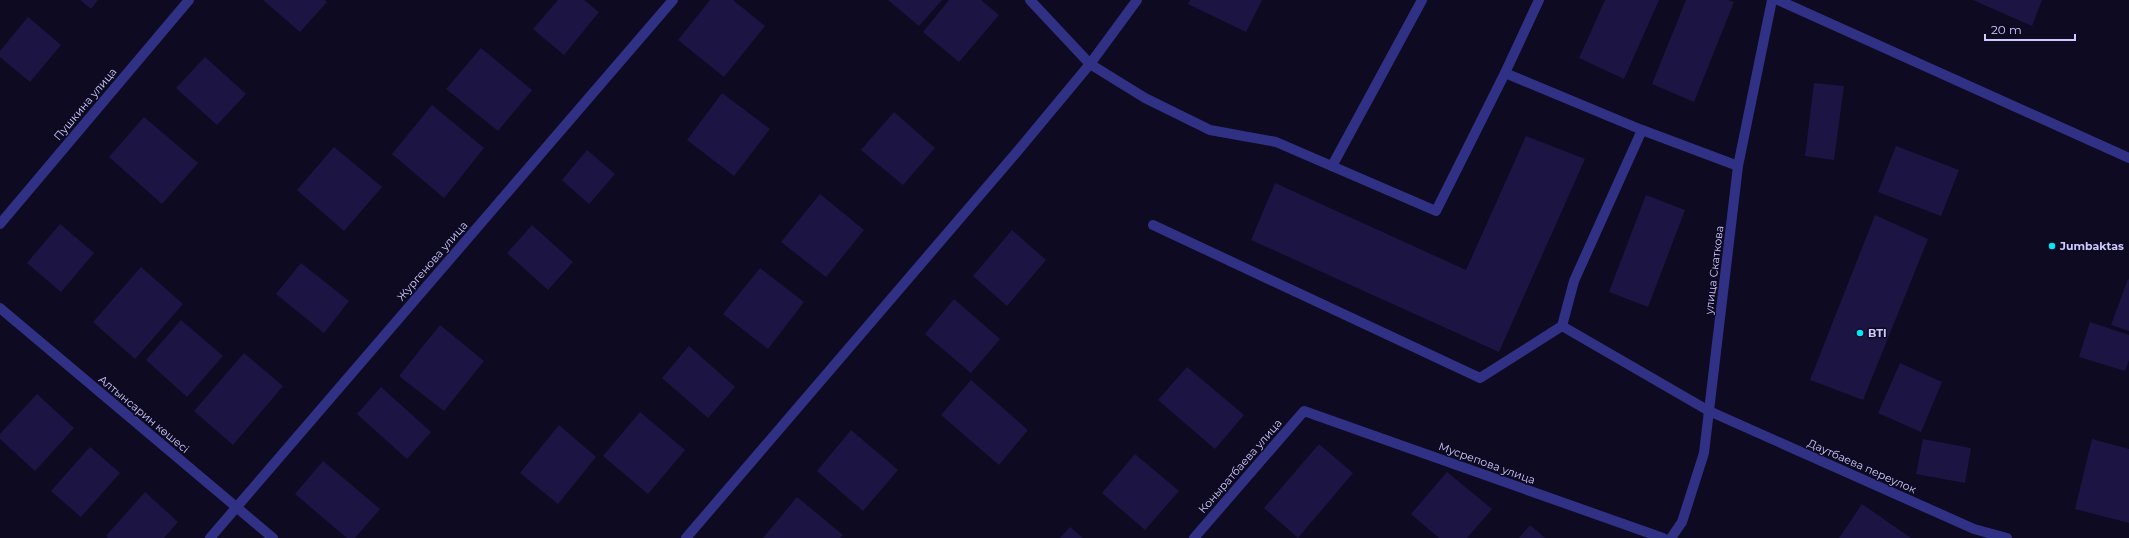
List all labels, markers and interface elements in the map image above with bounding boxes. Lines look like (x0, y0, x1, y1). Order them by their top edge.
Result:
scale bar (1985, 16, 2075, 42)
text: 20 m (1991, 22, 2022, 37)
street label: Пушкина улица (51, 65, 119, 143)
street label: Жургенова улица (394, 218, 470, 304)
street label: улица Скаткова (1701, 225, 1726, 316)
place label: Jumbaktas (2059, 239, 2124, 253)
marker: Jumbaktas (2047, 241, 2057, 251)
place label: BTI (1868, 326, 1887, 340)
marker: BTI (1855, 328, 1865, 338)
street label: Алтынсарин көшесі (96, 372, 192, 456)
street label: Коныратбаева улица (1195, 416, 1285, 516)
street label: Даутбаева переулок (1805, 436, 1919, 497)
street label: Мусрепова улица (1437, 439, 1537, 487)

